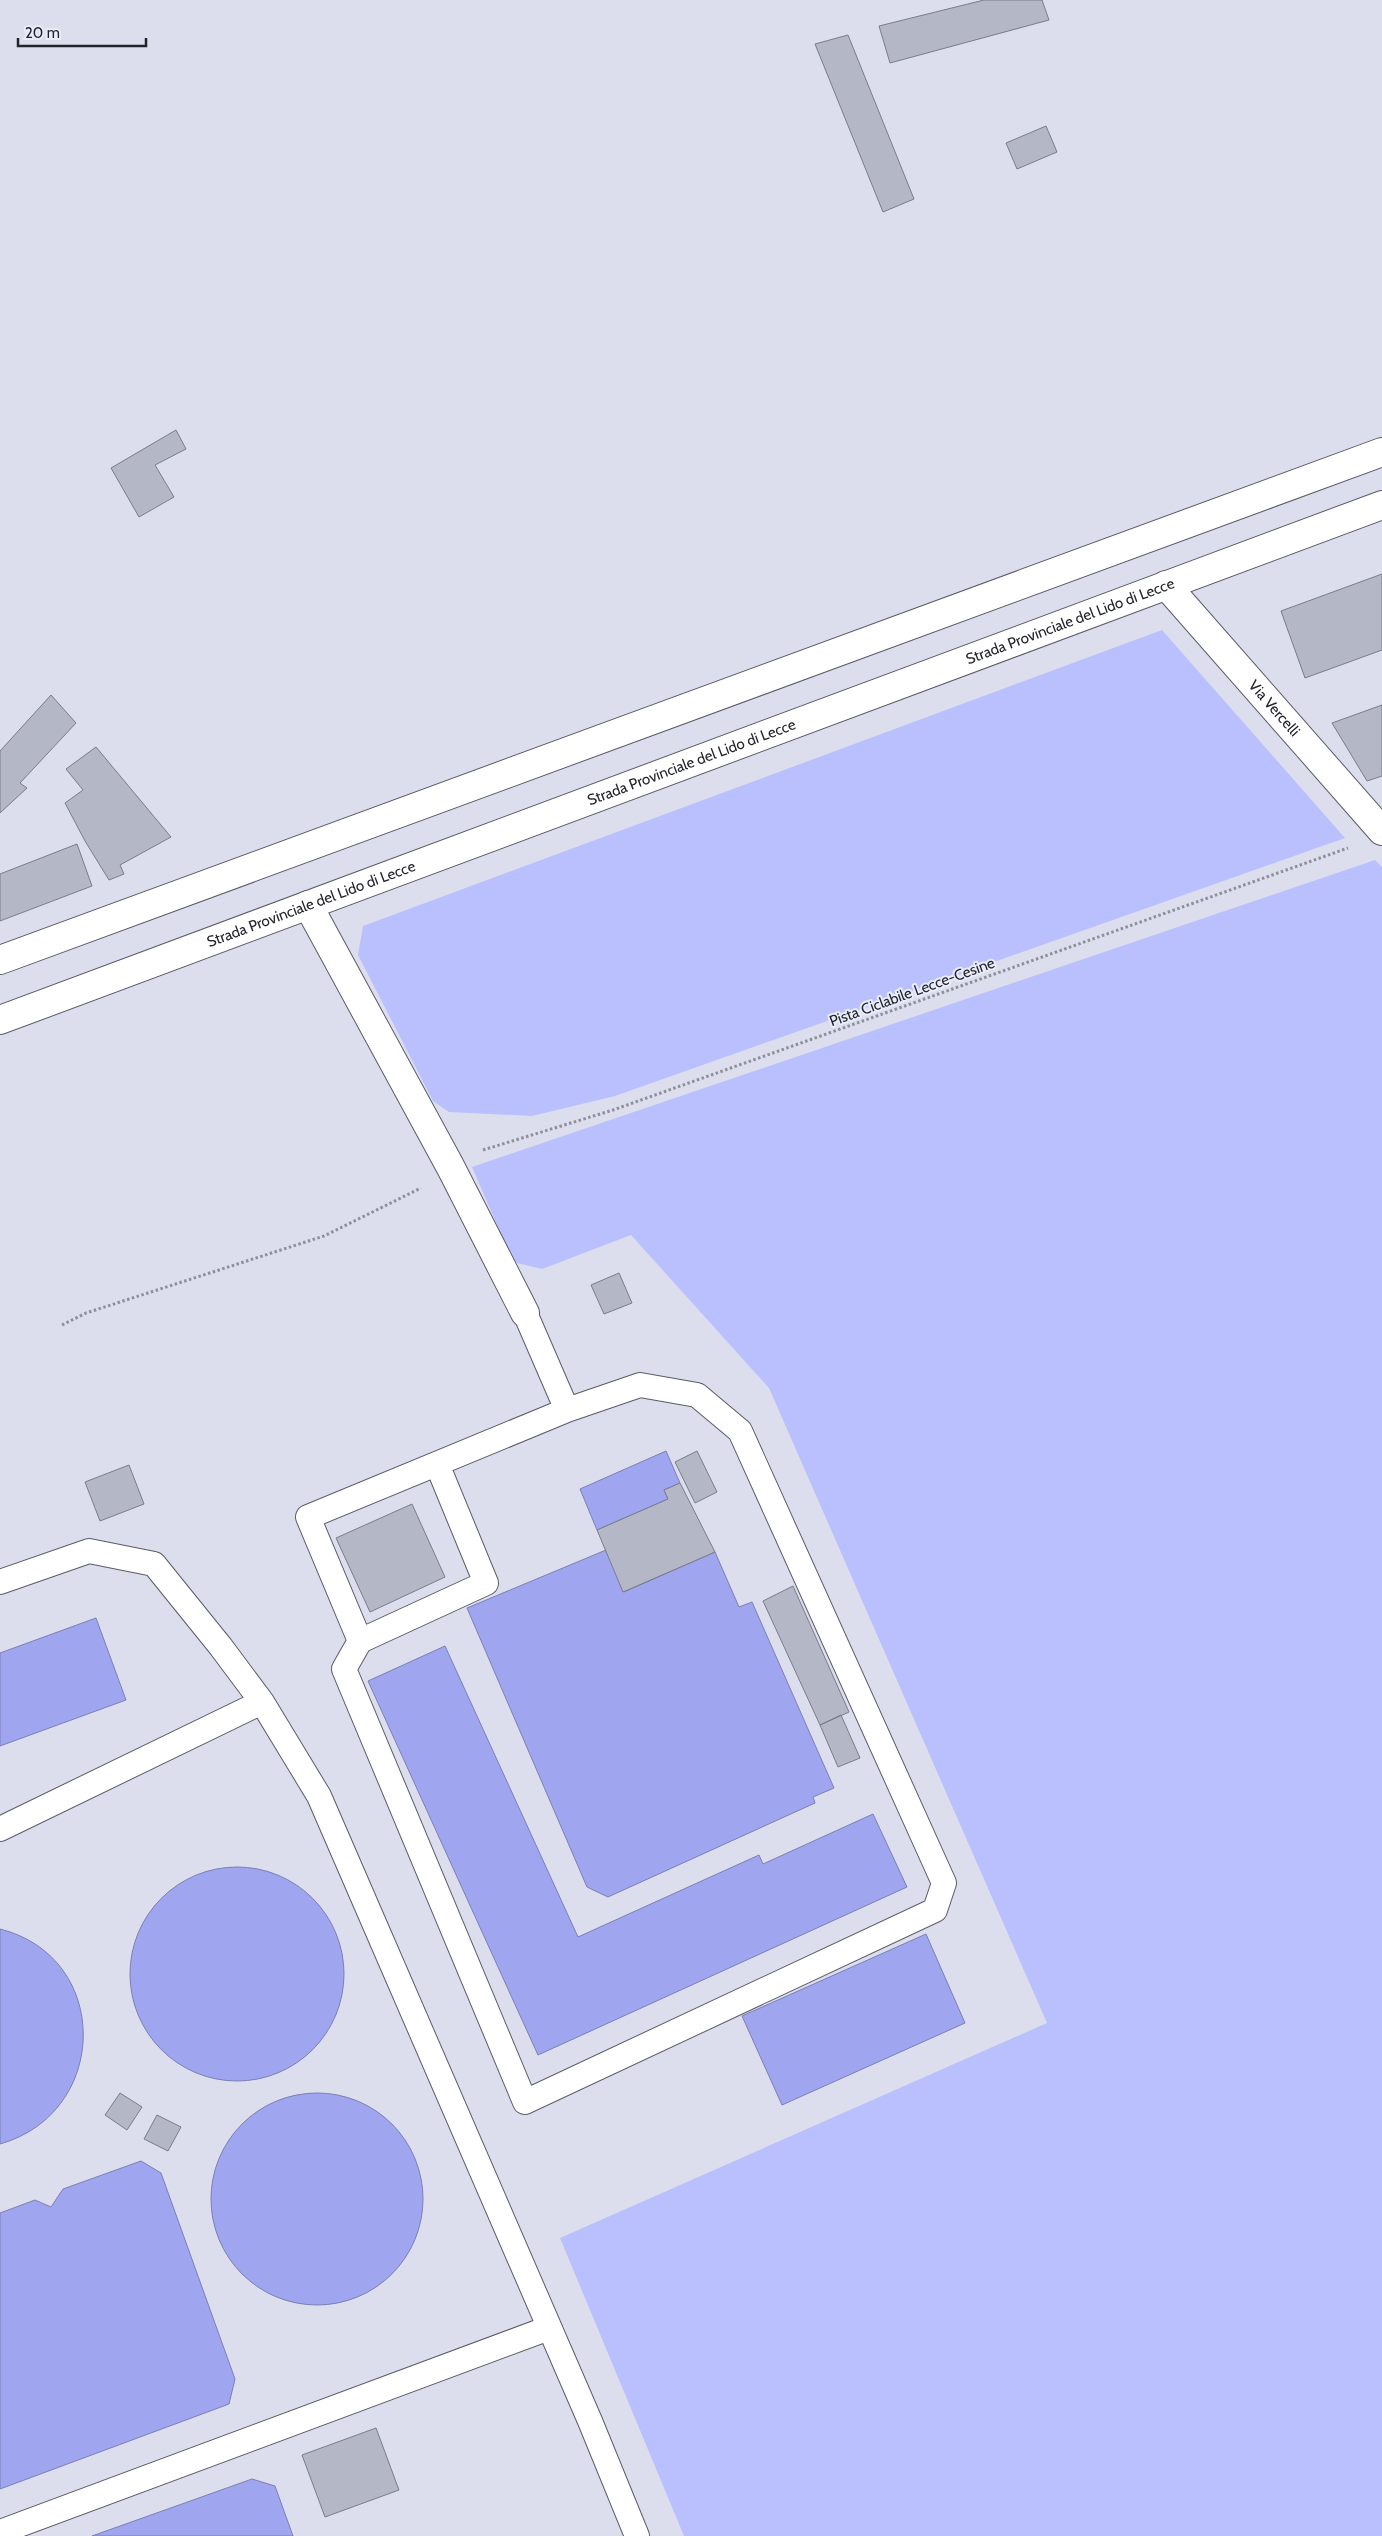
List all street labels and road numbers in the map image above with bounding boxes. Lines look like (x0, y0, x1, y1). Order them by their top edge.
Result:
street label: Strada Provinciale del Lido di Lecce (963, 574, 1177, 668)
street label: Via Vercelli (1245, 676, 1304, 740)
street label: Strada Provinciale del Lido di Lecce (585, 715, 798, 809)
street label: Strada Provinciale del Lido di Lecce (204, 857, 418, 951)
street label: Pista Ciclabile Lecce-Cesine (827, 954, 997, 1030)

